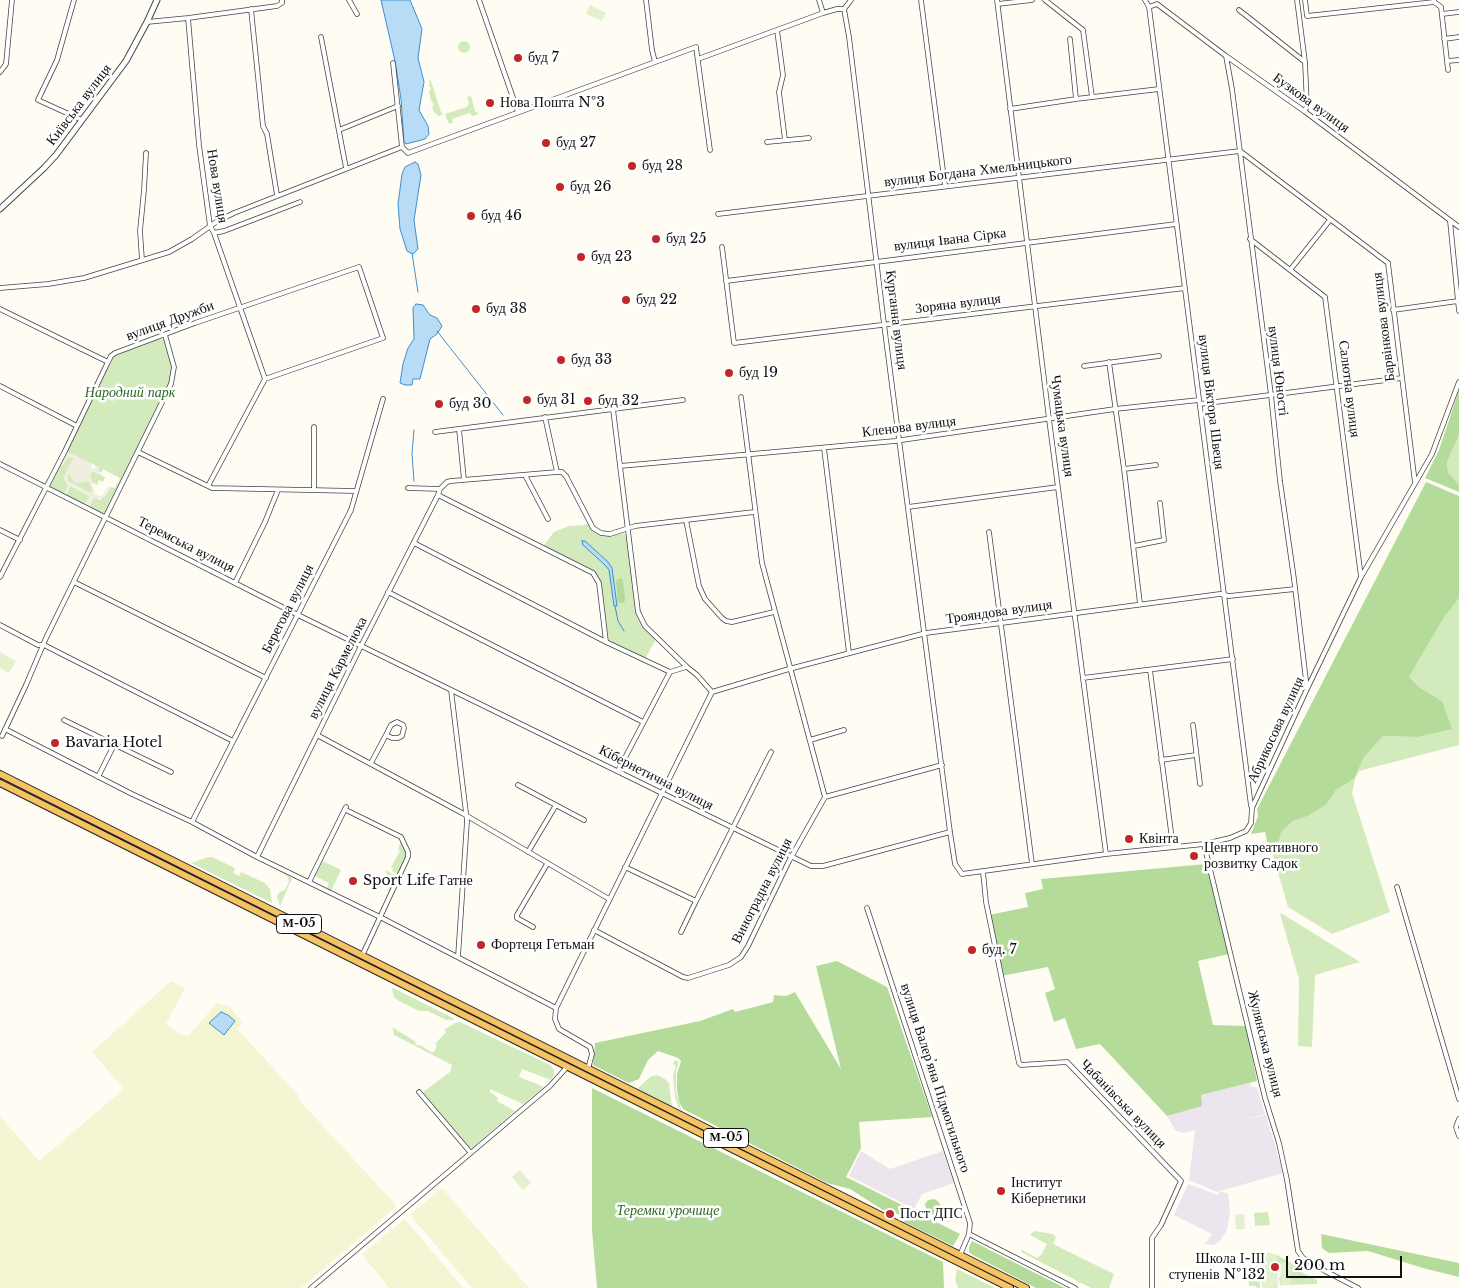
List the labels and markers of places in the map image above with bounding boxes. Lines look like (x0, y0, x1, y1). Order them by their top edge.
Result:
place label: буд 7 (528, 50, 559, 66)
marker: буд 7 (512, 52, 524, 64)
place label: Нова Пошта №3 (500, 95, 605, 111)
marker: Нова Пошта №3 (484, 97, 496, 109)
place label: буд 27 (556, 135, 596, 151)
marker: буд 27 (540, 137, 552, 149)
place label: буд 28 (642, 158, 683, 174)
marker: буд 28 (626, 160, 638, 172)
place label: буд 26 (570, 179, 611, 195)
marker: буд 26 (554, 181, 566, 193)
place label: буд 46 (481, 208, 522, 224)
marker: буд 46 (465, 210, 477, 222)
place label: буд 25 (666, 231, 706, 247)
marker: буд 25 (650, 233, 662, 245)
place label: буд 23 (591, 249, 632, 265)
marker: буд 23 (575, 251, 587, 263)
place label: буд 22 (636, 292, 677, 308)
marker: буд 22 (620, 294, 632, 306)
place label: буд 38 (486, 301, 527, 317)
marker: буд 38 (470, 303, 482, 315)
place label: буд 33 (571, 352, 612, 368)
marker: буд 33 (555, 354, 567, 366)
place label: буд 19 (739, 365, 778, 381)
marker: буд 19 (723, 367, 735, 379)
place label: буд 31 (537, 392, 576, 408)
place label: буд 32 (598, 393, 639, 409)
marker: буд 31 (521, 394, 533, 406)
marker: буд 32 (582, 395, 594, 407)
place label: буд 30 (449, 396, 491, 412)
marker: буд 30 (433, 398, 445, 410)
place label: Bavaria Hotel (65, 735, 162, 751)
marker: Bavaria Hotel (49, 737, 61, 749)
place label: Квінта (1139, 831, 1179, 847)
marker: Квінта (1123, 833, 1135, 845)
place label: Центр креативного розвитку Садок (1204, 840, 1318, 872)
marker: Центр креативного розвитку Садок (1188, 850, 1200, 862)
place label: Sport Life Гатне (363, 873, 473, 889)
marker: Sport Life Гатне (347, 875, 359, 887)
place label: Фортеця Гетьман (491, 937, 594, 953)
marker: Фортеця Гетьман (475, 939, 487, 951)
place label: буд. 7 (982, 942, 1017, 958)
marker: буд. 7 (966, 944, 978, 956)
place label: Інститут Кібернетики (1011, 1175, 1086, 1208)
marker: Інститут Кібернетики (995, 1185, 1007, 1197)
place label: Пост ДПС (900, 1206, 963, 1222)
marker: Пост ДПС (884, 1208, 896, 1220)
place label: Школа І-ІІІ ступенів №132 (1169, 1251, 1265, 1284)
marker: Школа І-ІІІ ступенів №132 (1269, 1261, 1281, 1273)

